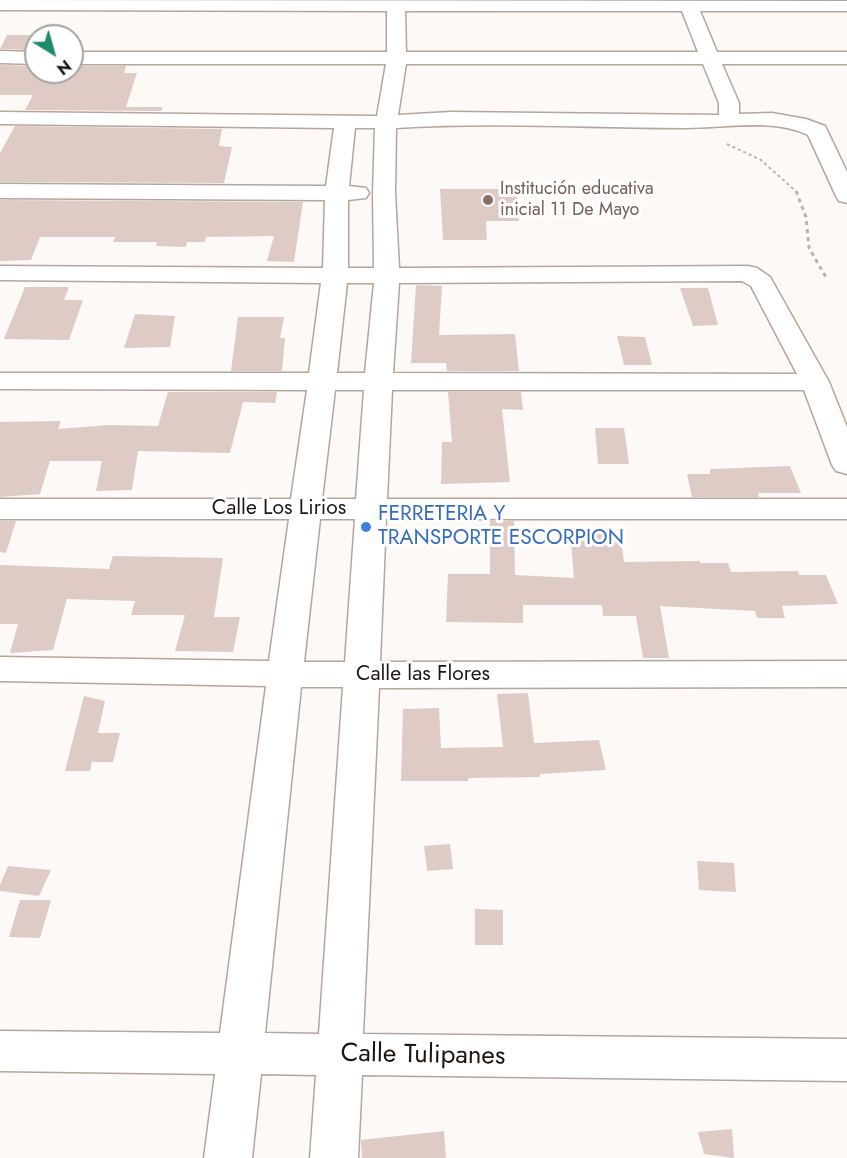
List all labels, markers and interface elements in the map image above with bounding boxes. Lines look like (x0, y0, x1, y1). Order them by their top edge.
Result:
north arrow (24, 24, 84, 84)
text: N (52, 54, 76, 80)
place label: Institución educativa inicial 11 De Mayo (500, 179, 654, 222)
marker: Institución educativa inicial 11 De Mayo (481, 193, 495, 207)
street label: Calle Los Lirios (212, 496, 346, 522)
place label: FERRETERIA Y TRANSPORTE ESCORPION (378, 502, 624, 552)
marker: FERRETERIA Y TRANSPORTE ESCORPION (359, 520, 373, 534)
street label: Calle las Flores (356, 662, 490, 688)
street label: Calle Tulipanes (340, 1039, 506, 1073)

